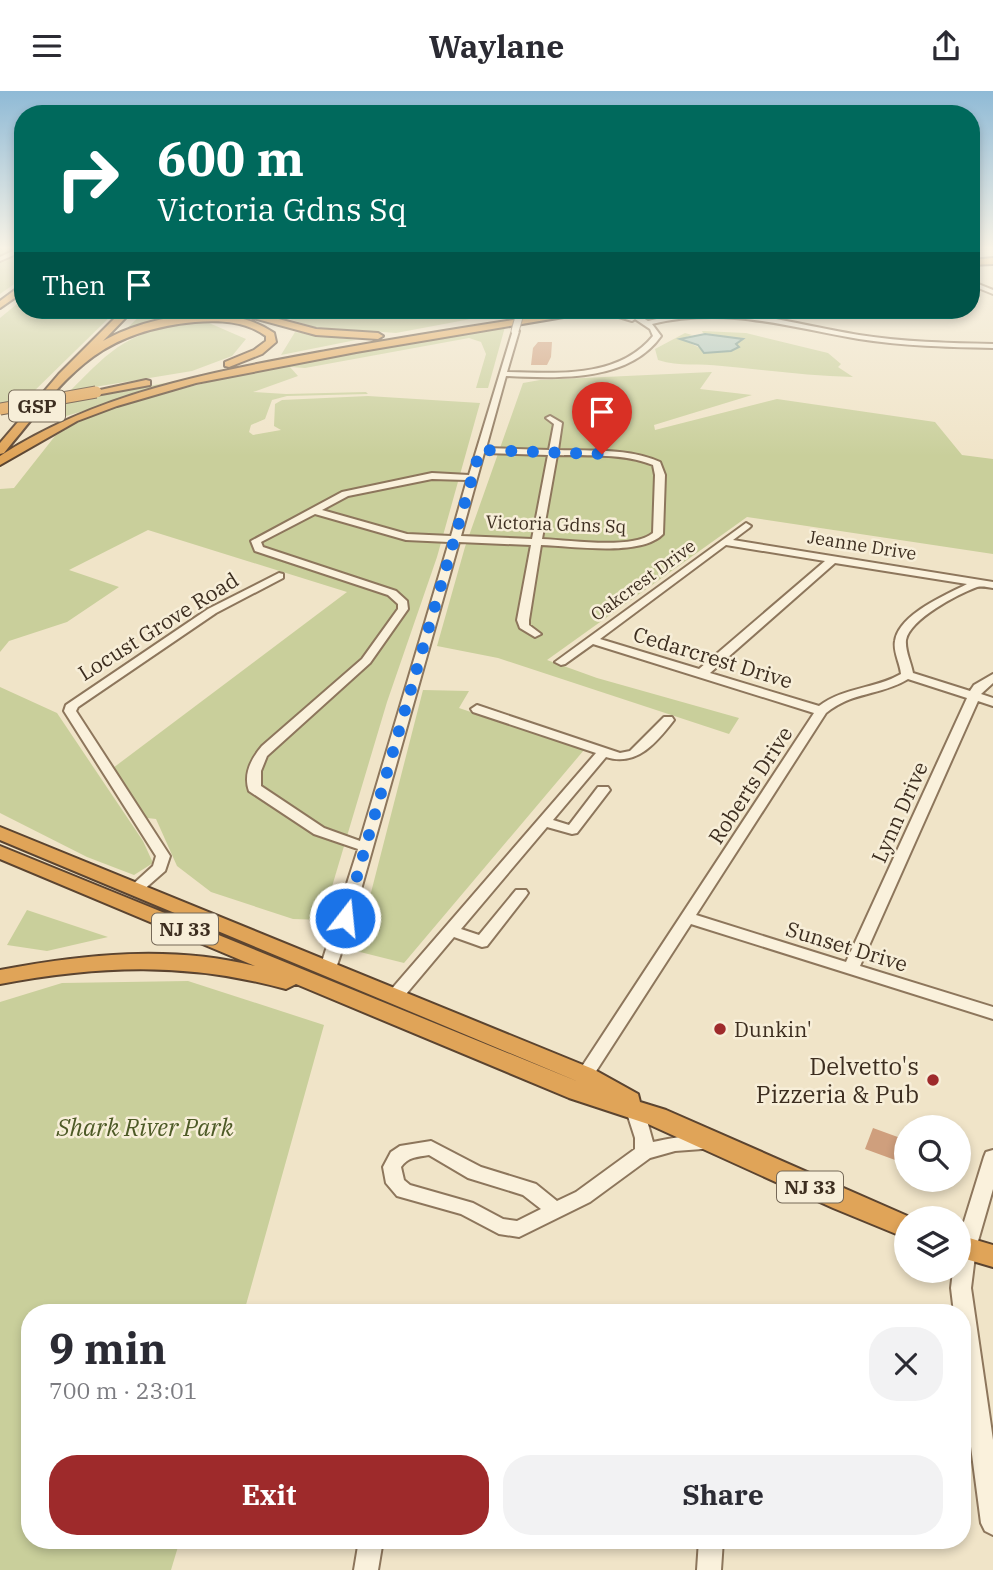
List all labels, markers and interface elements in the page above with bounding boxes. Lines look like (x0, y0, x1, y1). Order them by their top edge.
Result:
text: Waylane (429, 25, 564, 67)
icon: menu (28, 27, 66, 65)
icon: share (927, 27, 965, 65)
text: 600 m (157, 126, 304, 189)
icon: right (42, 133, 133, 224)
text: Victoria Gdns Sq (157, 188, 407, 230)
icon: arrive (120, 266, 158, 304)
text: Then (42, 268, 106, 302)
pin (572, 382, 632, 454)
road number: GSP (9, 391, 65, 421)
icon: arrive (583, 393, 621, 431)
street label: Victoria Gdns Sq (485, 510, 627, 538)
street label: Jeanne Drive (806, 525, 918, 565)
street label: Oakcrest Drive (586, 534, 700, 626)
street label: Locust Grove Road (73, 565, 244, 687)
street label: Cedarcrest Drive (630, 619, 796, 695)
street label: Roberts Drive (702, 721, 798, 849)
street label: Lynn Drive (864, 757, 934, 867)
position arrow (308, 881, 382, 955)
road number: NJ 33 (152, 913, 218, 944)
street label: Sunset Drive (783, 914, 911, 978)
place label: Dunkin' (734, 1015, 812, 1043)
marker: Dunkin' (712, 1021, 728, 1037)
place label: Delvetto's Pizzeria & Pub (756, 1050, 919, 1110)
marker: Delvetto's Pizzeria & Pub (925, 1072, 941, 1088)
park label: Shark River Park (56, 1111, 234, 1143)
map controls (894, 1115, 971, 1283)
button: search (894, 1115, 971, 1192)
road number: NJ 33 (777, 1171, 843, 1203)
button: layers (894, 1206, 971, 1283)
text: 9 min (49, 1321, 167, 1376)
button: close (869, 1327, 943, 1401)
text: 700 m · 23:01 (49, 1375, 198, 1405)
button: Exit (49, 1455, 489, 1535)
button: Share (503, 1455, 943, 1535)

